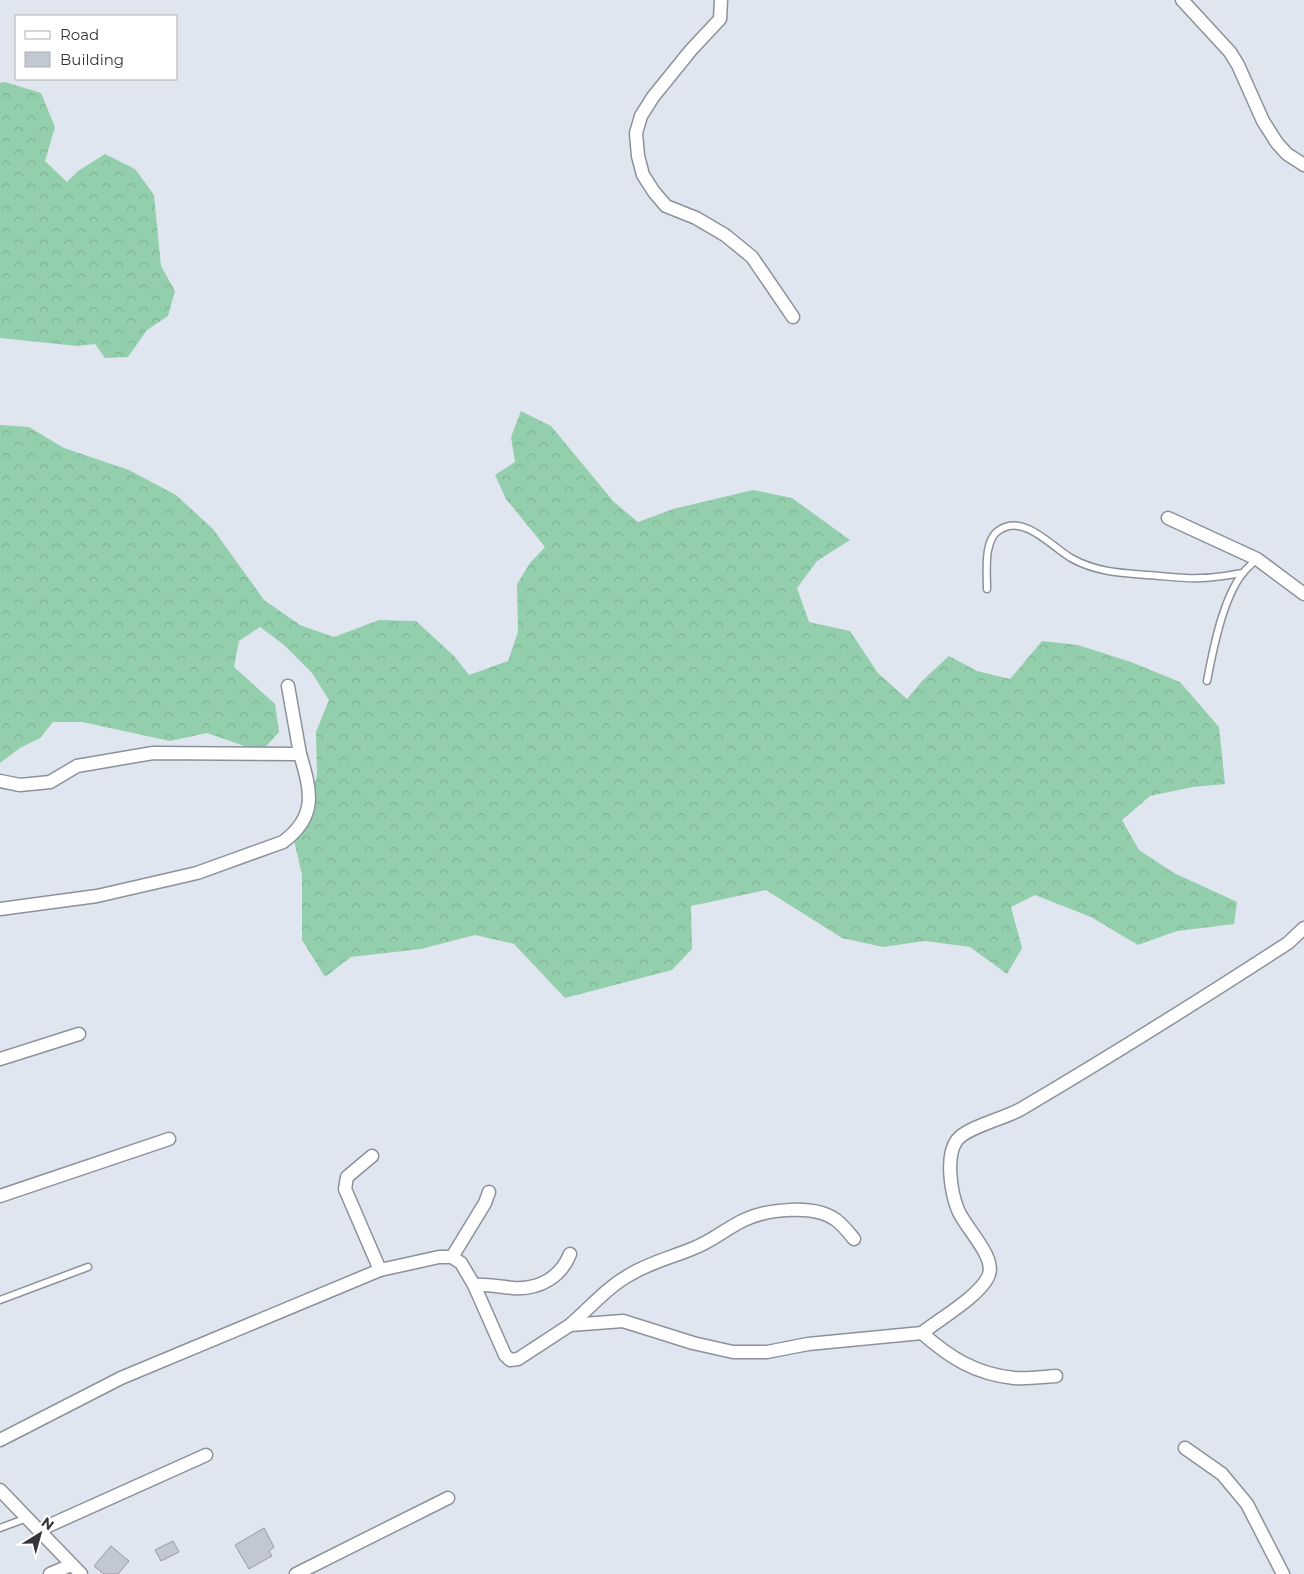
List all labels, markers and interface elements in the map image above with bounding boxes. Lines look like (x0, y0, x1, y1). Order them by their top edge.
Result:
legend (15, 15, 178, 80)
text: Road (60, 25, 99, 44)
text: Building (60, 50, 124, 69)
north arrow (15, 1509, 65, 1559)
text: N (38, 1513, 58, 1534)

